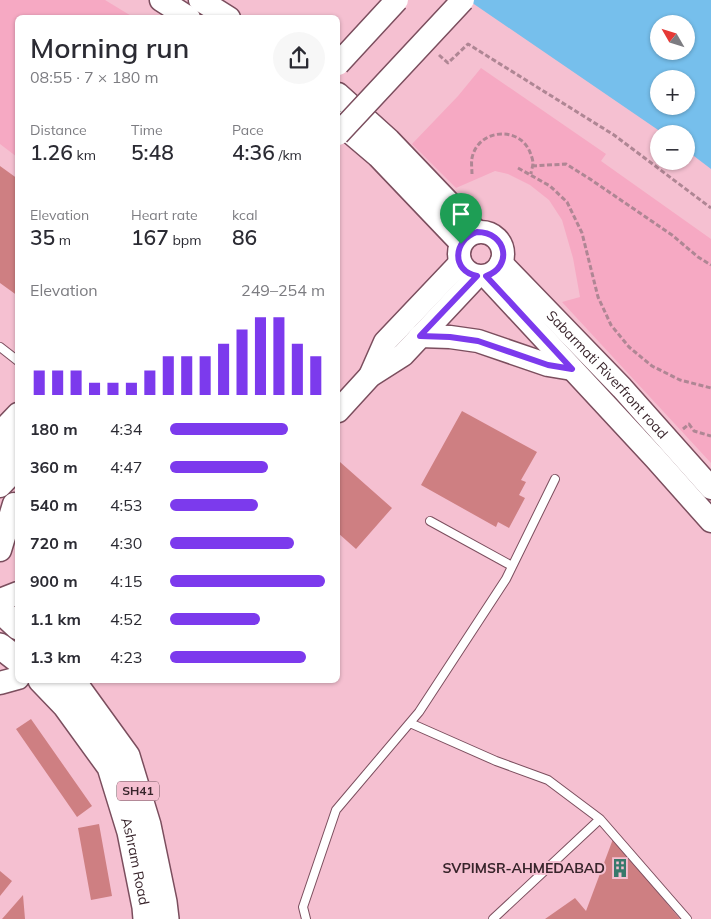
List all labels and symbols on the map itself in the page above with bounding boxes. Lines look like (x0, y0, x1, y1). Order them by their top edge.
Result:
north arrow (650, 15, 695, 60)
pin (440, 193, 482, 244)
street label: Sabarmati Riverfront road (543, 307, 672, 442)
road number: SH41 (117, 781, 159, 800)
street label: Ashram Road (117, 815, 153, 907)
building icon: SVPIMSR-AHMEDABAD (609, 857, 631, 879)
place label: SVPIMSR-AHMEDABAD (443, 859, 605, 877)

